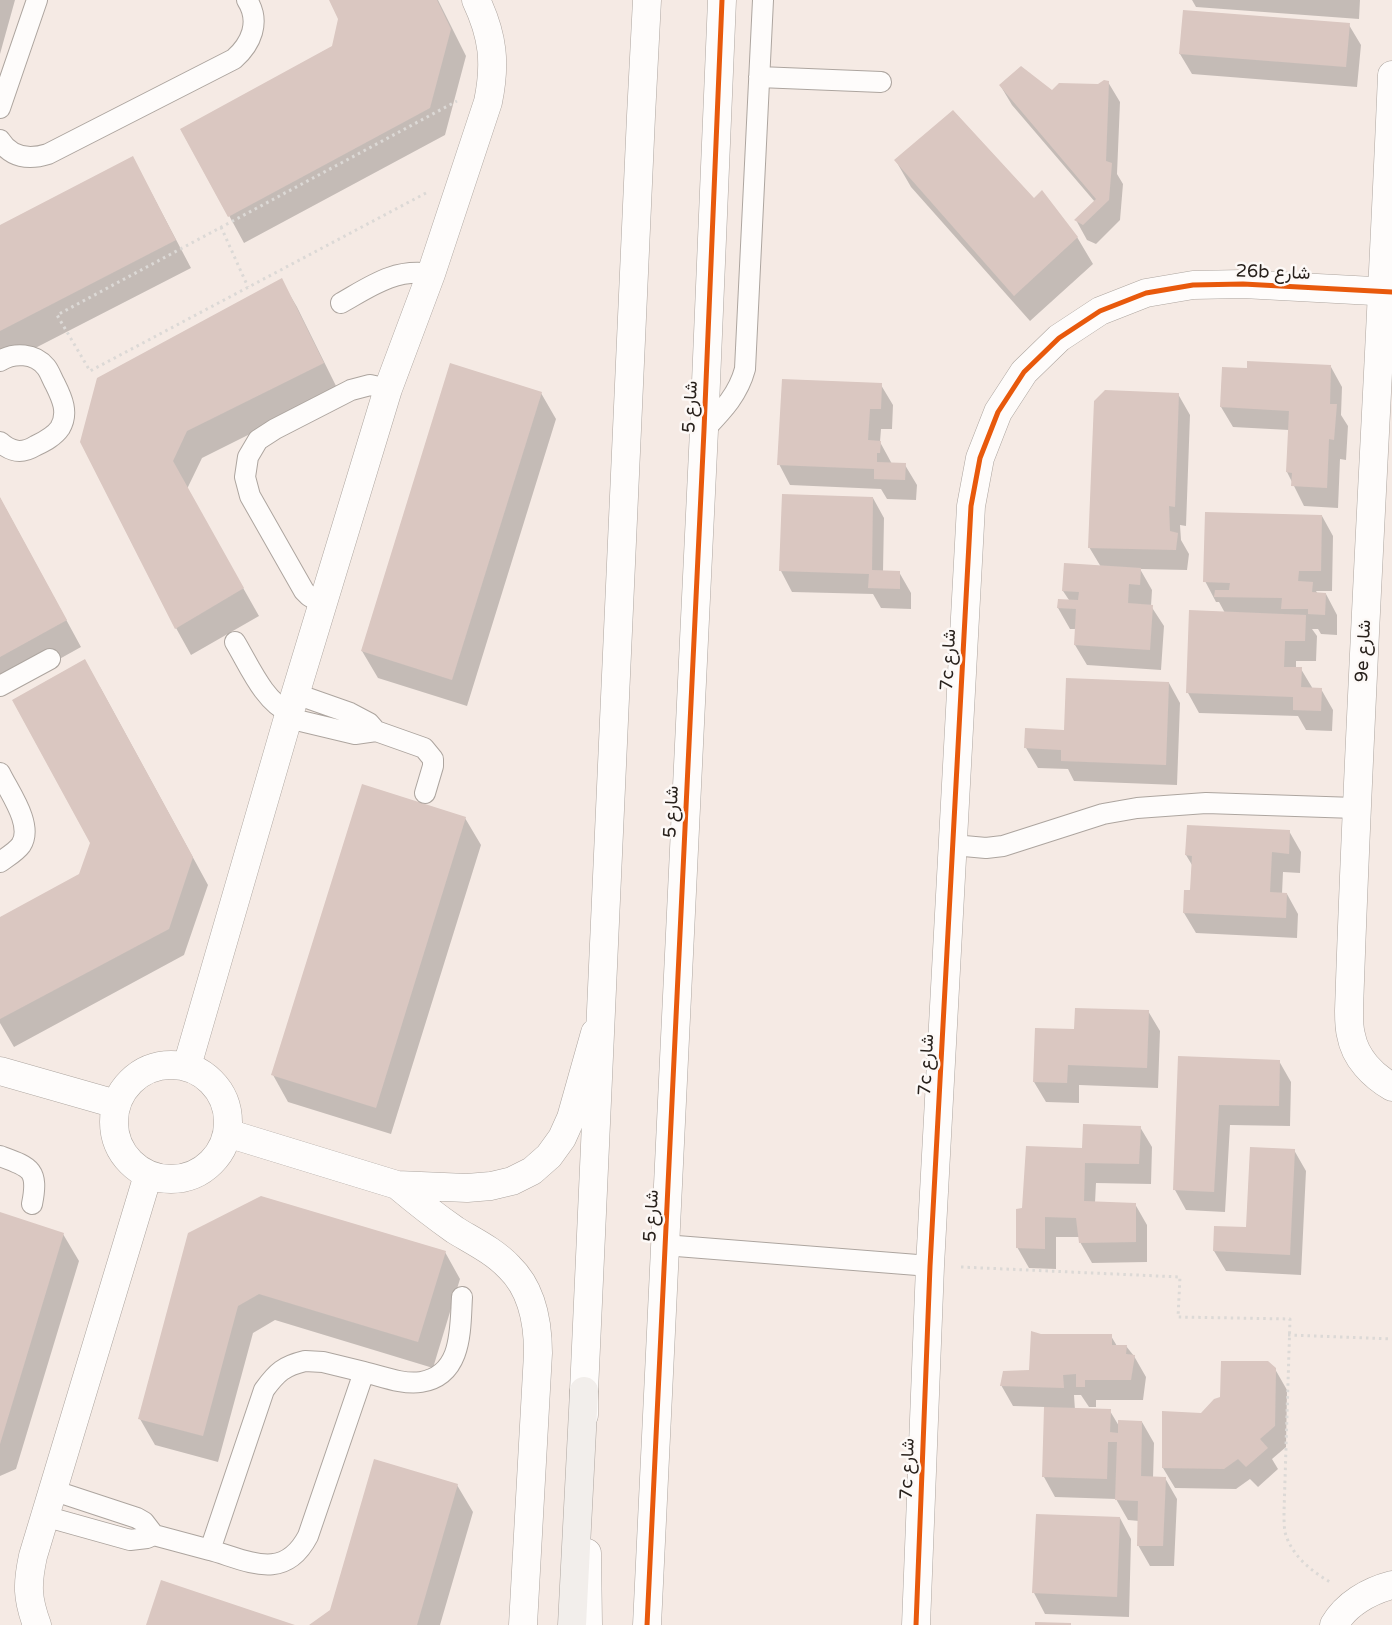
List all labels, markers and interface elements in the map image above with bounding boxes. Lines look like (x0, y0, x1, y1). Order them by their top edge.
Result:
street label: 26b شارع (1235, 261, 1311, 285)
street label: شارع 5 (679, 380, 703, 434)
street label: 9e شارع (1352, 619, 1376, 683)
street label: 7c شارع (937, 629, 961, 691)
street label: شارع 5 (660, 785, 684, 839)
street label: 7c شارع (915, 1034, 939, 1096)
street label: شارع 5 (640, 1189, 664, 1243)
street label: 7c شارع (896, 1438, 920, 1500)

